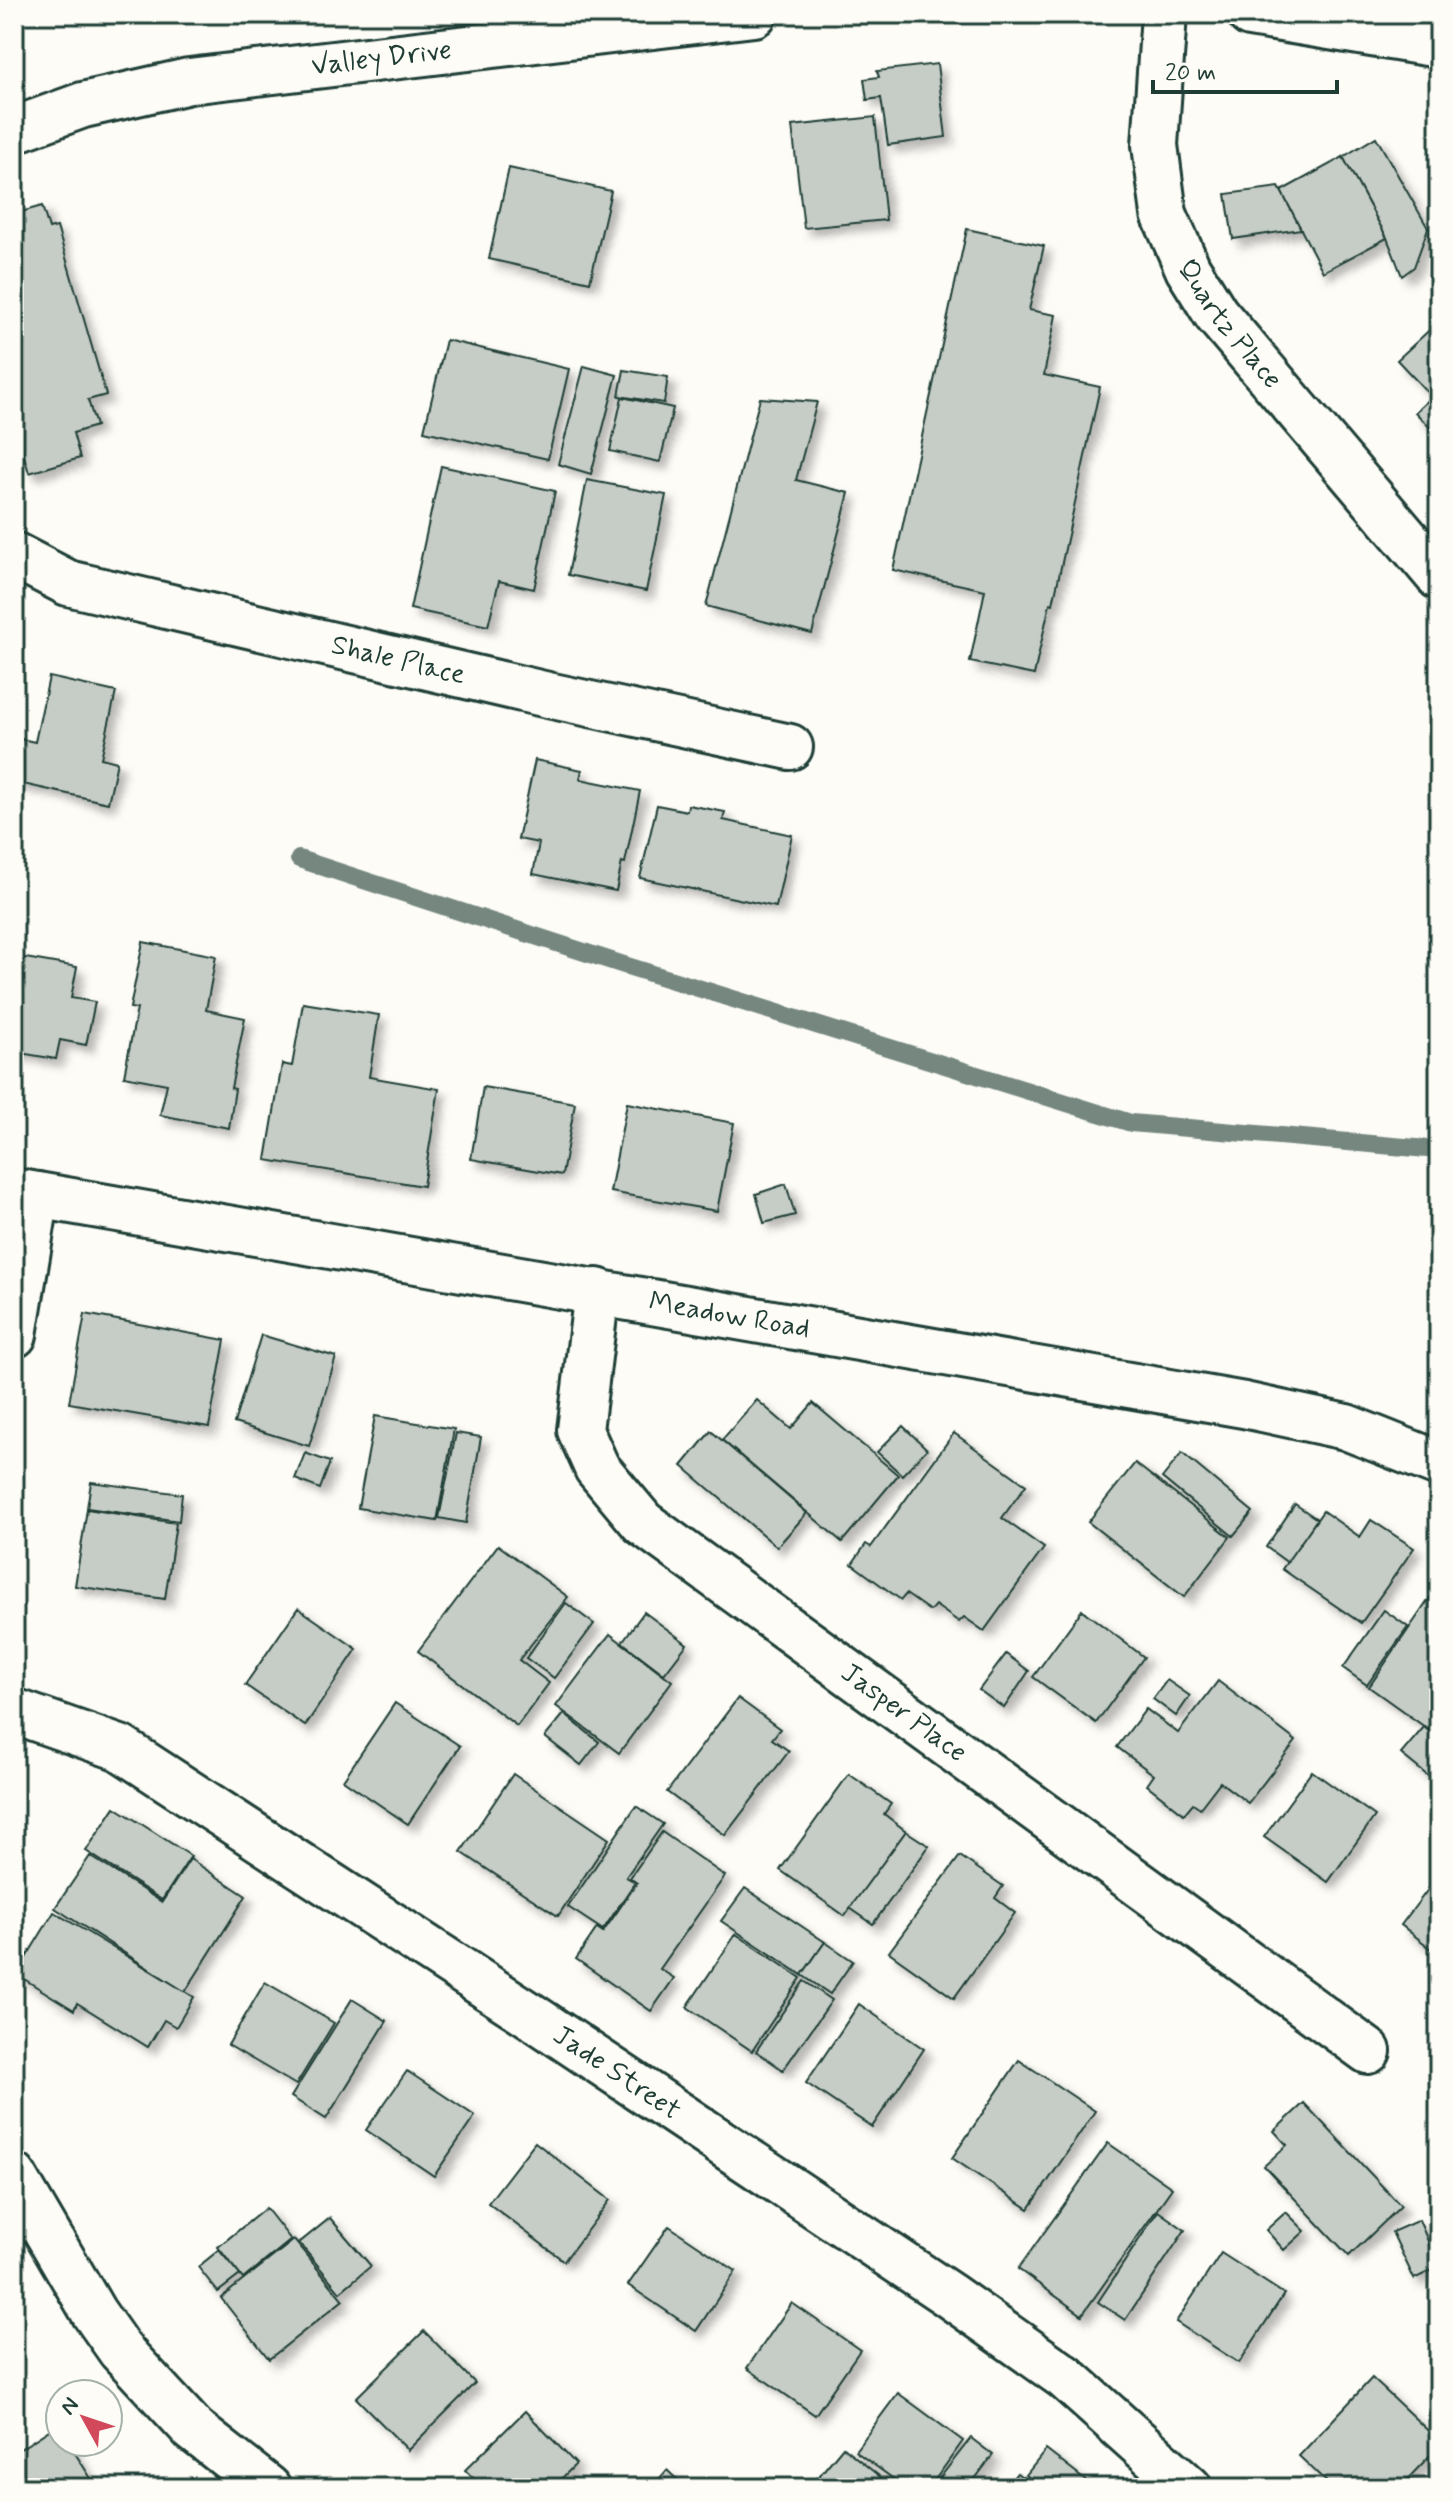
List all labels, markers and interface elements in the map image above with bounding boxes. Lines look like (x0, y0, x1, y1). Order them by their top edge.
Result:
street label: Valley Drive (309, 31, 454, 85)
scale bar (1153, 44, 1337, 94)
text: 20 m (1165, 58, 1216, 89)
street label: Quartz Place (1168, 252, 1290, 397)
street label: Shale Place (328, 627, 469, 694)
street label: Meadow Road (646, 1283, 813, 1348)
street label: Jasper Place (833, 1655, 974, 1771)
street label: Jade Street (546, 2017, 688, 2129)
north arrow (44, 2378, 124, 2458)
text: N (55, 2392, 86, 2421)

